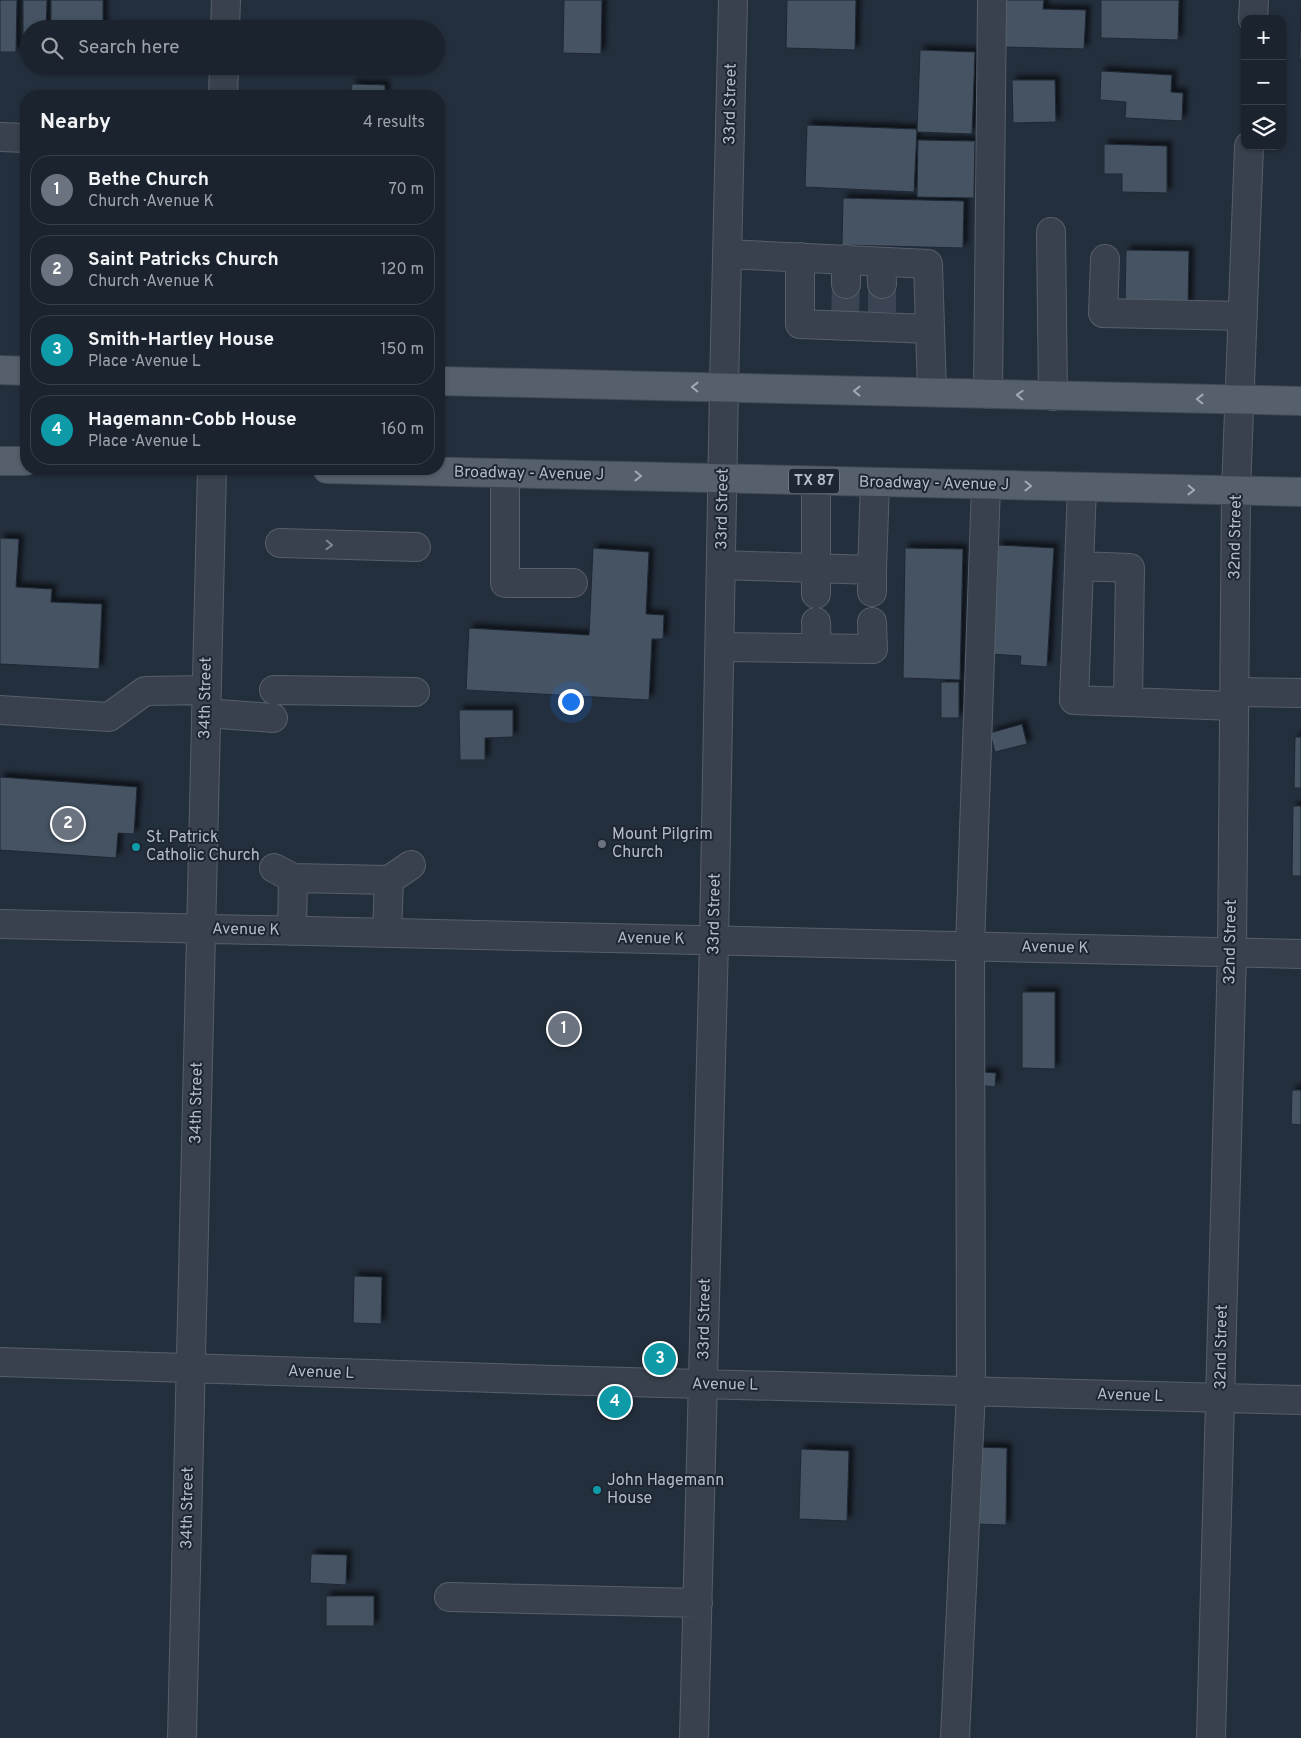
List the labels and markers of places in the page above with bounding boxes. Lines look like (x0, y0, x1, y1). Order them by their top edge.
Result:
pin: 2 (52, 805, 84, 843)
place label: Mount Pilgrim Church (612, 825, 713, 863)
place label: St. Patrick Catholic Church (146, 828, 260, 866)
marker: Mount Pilgrim Church (596, 838, 608, 850)
marker: St. Patrick Catholic Church (130, 841, 142, 853)
pin: 1 (548, 1010, 580, 1048)
pin: 3 (644, 1340, 676, 1378)
pin: 4 (599, 1383, 631, 1421)
place label: John Hagemann House (607, 1471, 724, 1509)
marker: John Hagemann House (591, 1484, 603, 1496)

